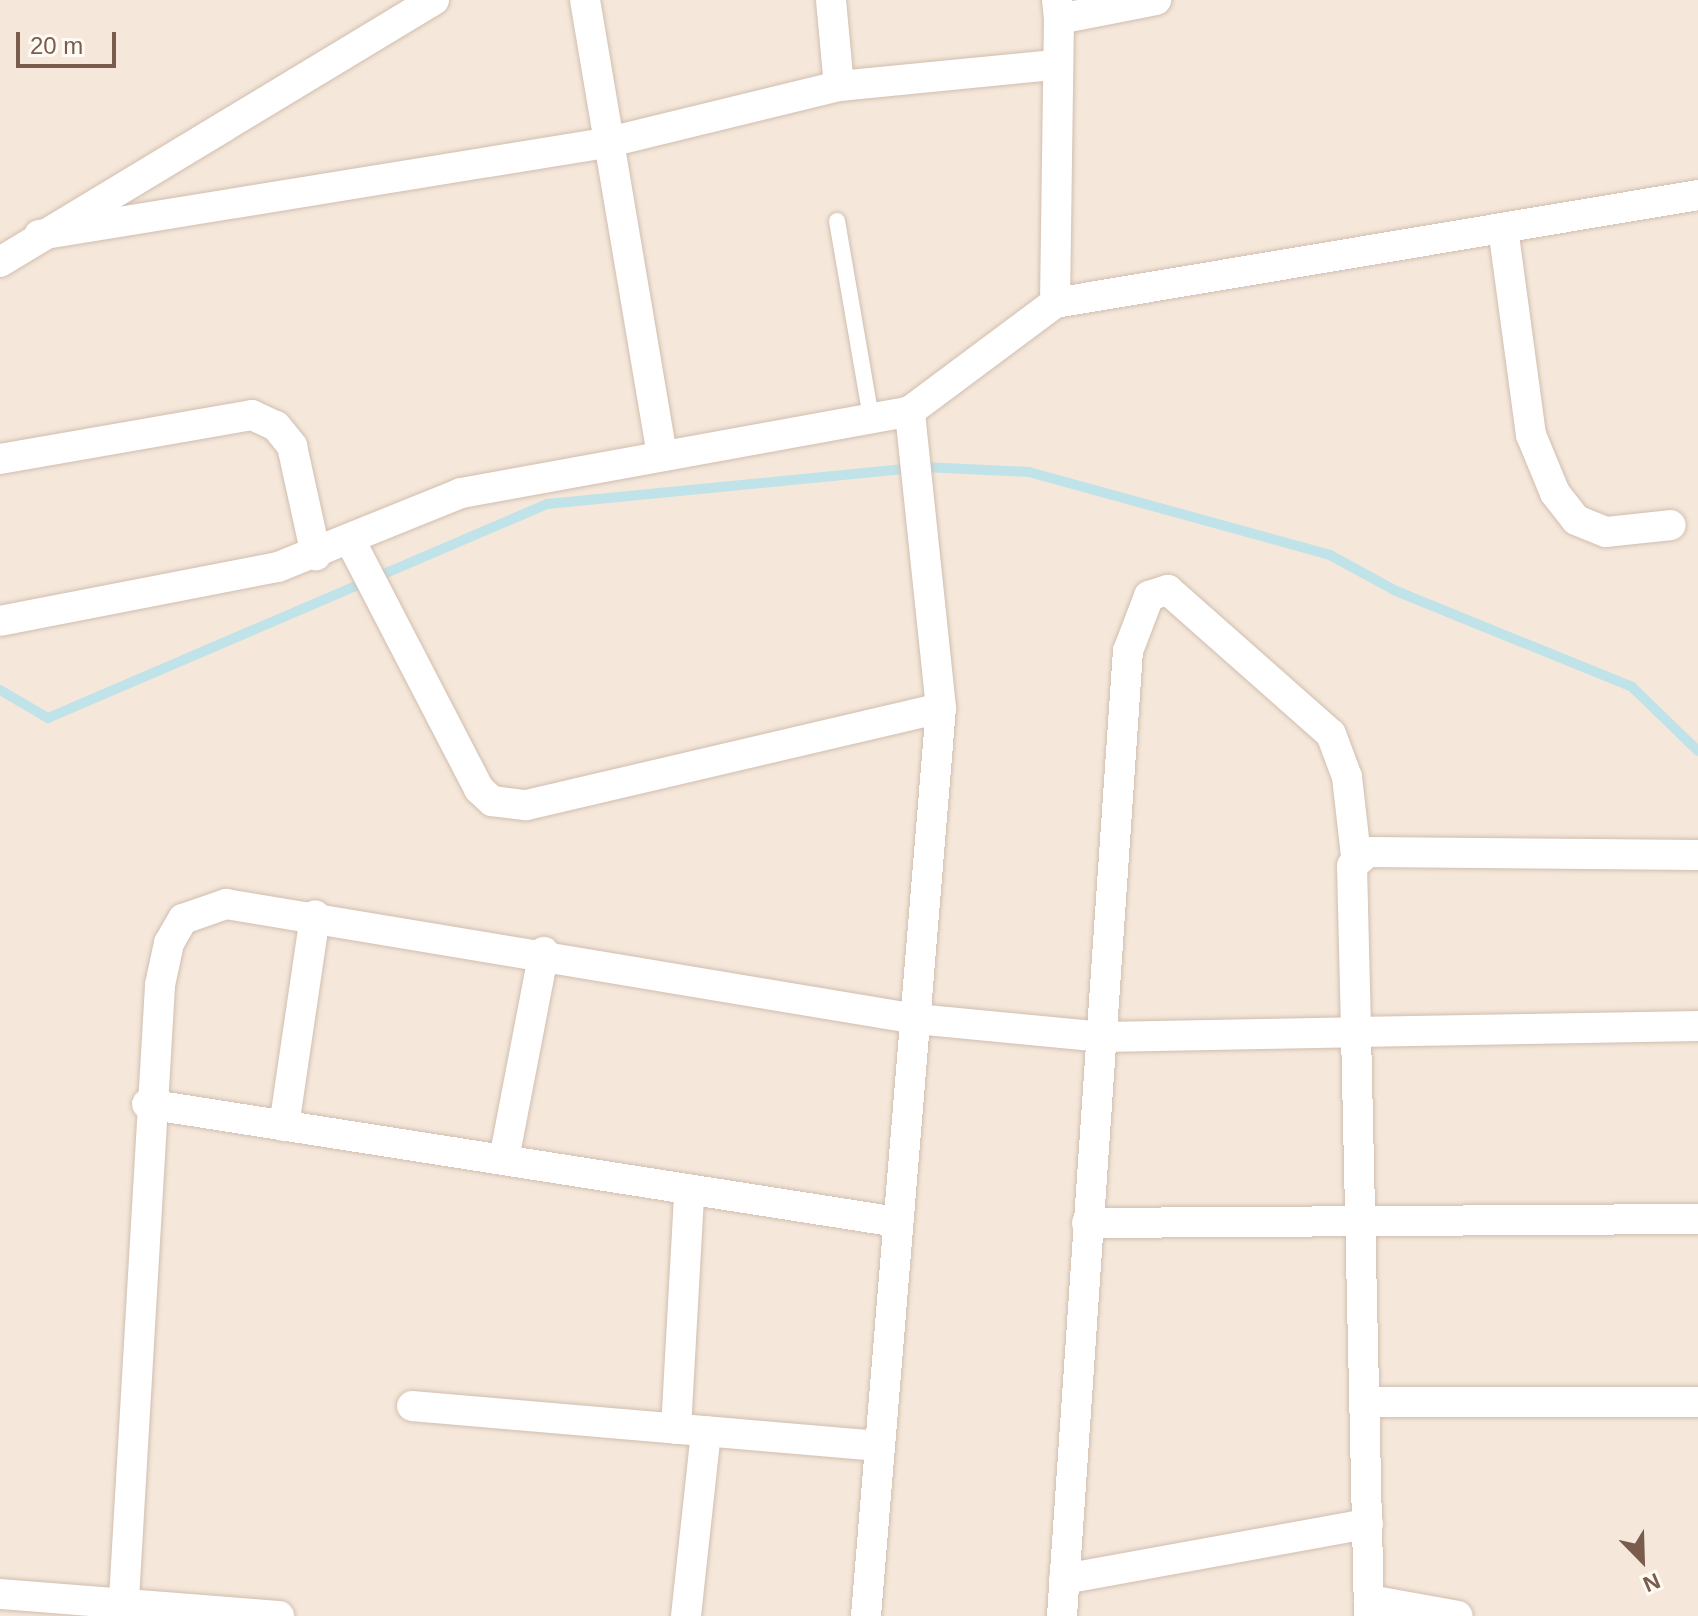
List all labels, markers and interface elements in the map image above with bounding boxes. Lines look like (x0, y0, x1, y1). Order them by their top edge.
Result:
scale bar (20, 16, 120, 66)
text: 20 m (30, 32, 83, 59)
north arrow (1602, 1520, 1682, 1600)
text: N (1639, 1568, 1664, 1597)

